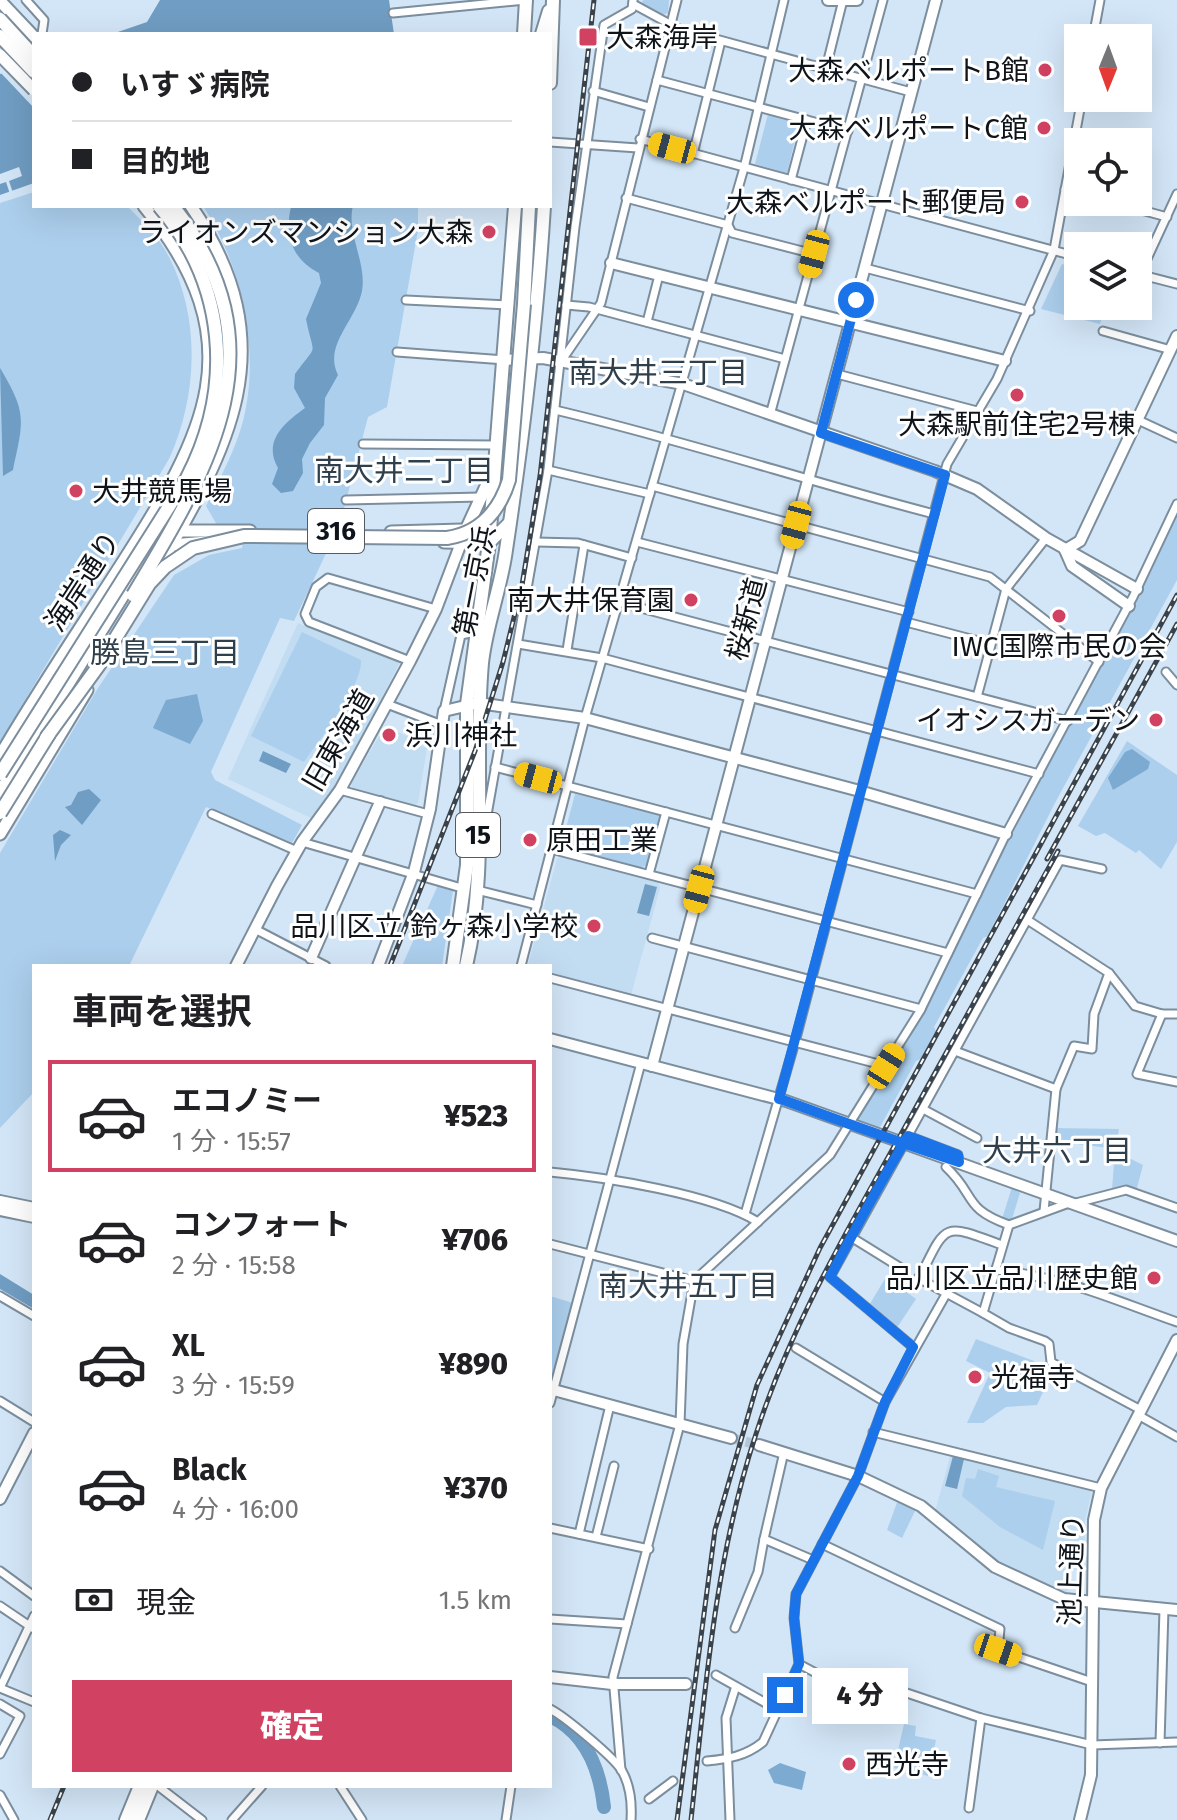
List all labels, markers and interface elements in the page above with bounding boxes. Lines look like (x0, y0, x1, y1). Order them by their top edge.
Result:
place label: 大森海岸 (606, 21, 718, 54)
north arrow (1064, 24, 1152, 112)
map controls (1064, 24, 1152, 320)
marker: 大森海岸 (577, 26, 599, 48)
place label: 大森ベルポートB館 (788, 54, 1029, 87)
marker: 大森ベルポートB館 (1036, 61, 1054, 79)
text: いすゞ病院 (120, 67, 270, 103)
place label: 大森ベルポートC館 (788, 112, 1028, 145)
marker: 大森ベルポートC館 (1035, 119, 1053, 137)
button: locate (1064, 128, 1152, 216)
car (646, 130, 698, 166)
text: 目的地 (120, 144, 210, 180)
place label: 大森ベルポート郵便局 (726, 186, 1006, 219)
marker: 大森ベルポート郵便局 (1013, 193, 1031, 211)
place label: ライオンズマンション大森 (138, 216, 473, 249)
marker: ライオンズマンション大森 (480, 223, 498, 241)
car (796, 228, 832, 280)
button: layers (1064, 232, 1152, 320)
route start (838, 282, 874, 318)
district label: 南大井三丁目 (568, 355, 748, 391)
marker: 大森駅前住宅2号棟 (1008, 386, 1026, 404)
place label: 大森駅前住宅2号棟 (898, 408, 1136, 441)
district label: 南大井二丁目 (314, 453, 494, 489)
place label: 大井競馬場 (92, 475, 232, 508)
marker: 大井競馬場 (67, 482, 85, 500)
car (778, 499, 814, 551)
road number: 316 (308, 509, 364, 553)
street label: 第一京浜 (448, 523, 501, 639)
street label: 海岸通り (38, 525, 127, 637)
street label: 桜新道 (720, 574, 773, 664)
place label: 南大井保育園 (507, 584, 675, 617)
marker: 南大井保育園 (682, 591, 700, 609)
marker: IWC国際市民の会 (1050, 607, 1068, 625)
place label: IWC国際市民の会 (951, 630, 1167, 663)
district label: 勝島三丁目 (90, 635, 240, 671)
street label: 旧東海道 (296, 683, 381, 797)
place label: イオシスガーデン (916, 704, 1140, 737)
marker: イオシスガーデン (1147, 711, 1165, 729)
place label: 浜川神社 (405, 719, 517, 752)
marker: 浜川神社 (380, 726, 398, 744)
car (512, 760, 564, 796)
road number: 15 (456, 813, 500, 857)
place label: 原田工業 (546, 824, 658, 857)
marker: 原田工業 (521, 831, 539, 849)
car (681, 863, 717, 915)
place label: 品川区立 鈴ヶ森小学校 (291, 910, 578, 943)
marker: 品川区立 鈴ヶ森小学校 (585, 917, 603, 935)
text: 車両を選択 (72, 990, 252, 1034)
car (863, 1039, 909, 1093)
icon: car (76, 1080, 148, 1152)
text: エコノミー (172, 1083, 322, 1119)
text: ¥523 (444, 1098, 508, 1134)
text: 1 分 · 15:57 (172, 1126, 291, 1157)
district label: 大井六丁目 (982, 1133, 1132, 1169)
icon: car (76, 1204, 148, 1276)
text: コンフォート (172, 1207, 351, 1243)
text: ¥706 (442, 1222, 508, 1258)
text: 2 分 · 15:58 (172, 1250, 296, 1281)
place label: 品川区立品川歴史館 (886, 1262, 1138, 1295)
district label: 南大井五丁目 (598, 1268, 778, 1304)
marker: 品川区立品川歴史館 (1145, 1269, 1163, 1287)
icon: car (76, 1328, 148, 1400)
text: XL (172, 1328, 205, 1364)
text: ¥890 (439, 1346, 508, 1382)
place label: 光福寺 (991, 1361, 1075, 1394)
marker: 光福寺 (966, 1368, 984, 1386)
text: 3 分 · 15:59 (172, 1370, 295, 1401)
icon: car (76, 1452, 148, 1524)
text: Black (172, 1452, 247, 1488)
text: ¥370 (444, 1470, 508, 1506)
text: 4 分 · 16:00 (172, 1494, 299, 1525)
street label: 池上通り (1053, 1513, 1090, 1627)
icon: cash (72, 1578, 116, 1622)
text: 現金 (136, 1585, 196, 1621)
text: 1.5 km (439, 1585, 512, 1616)
car (971, 1631, 1025, 1669)
callout: 4 分 (813, 1667, 909, 1723)
route end (767, 1677, 803, 1713)
button: 確定 (72, 1680, 512, 1772)
text: 4 分 (837, 1680, 883, 1711)
place label: 西光寺 (865, 1748, 949, 1781)
marker: 西光寺 (840, 1755, 858, 1773)

